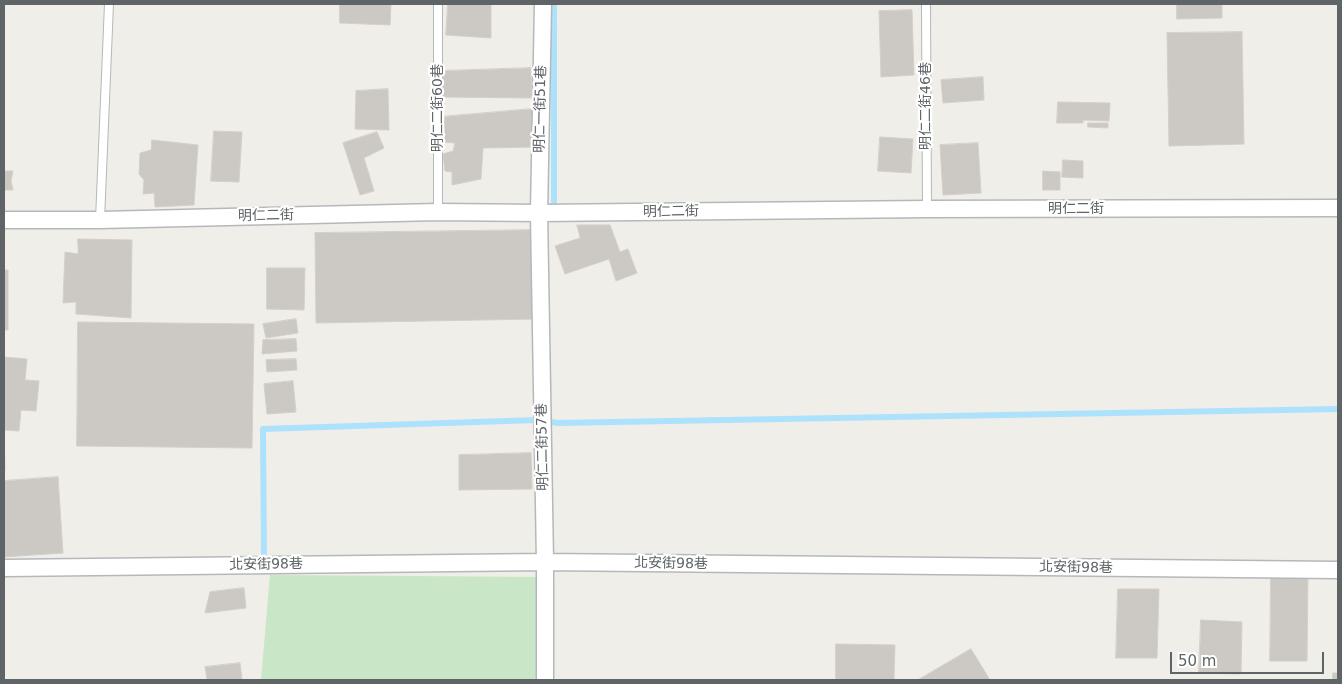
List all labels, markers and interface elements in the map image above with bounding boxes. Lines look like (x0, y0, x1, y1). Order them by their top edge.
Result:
street label: 明仁二街46巷 (918, 62, 934, 150)
street label: 明仁二街60巷 (430, 64, 446, 152)
street label: 明仁一街51巷 (532, 65, 550, 153)
street label: 明仁二街 (1048, 201, 1104, 217)
street label: 明仁二街 (643, 203, 699, 221)
street label: 明仁二街 (238, 207, 294, 225)
street label: 明仁二街57巷 (534, 403, 552, 491)
street label: 北安街98巷 (634, 555, 708, 573)
street label: 北安街98巷 (229, 556, 303, 574)
street label: 北安街98巷 (1039, 559, 1113, 577)
scale bar (1172, 642, 1326, 674)
text: 50 m (1178, 652, 1216, 670)

